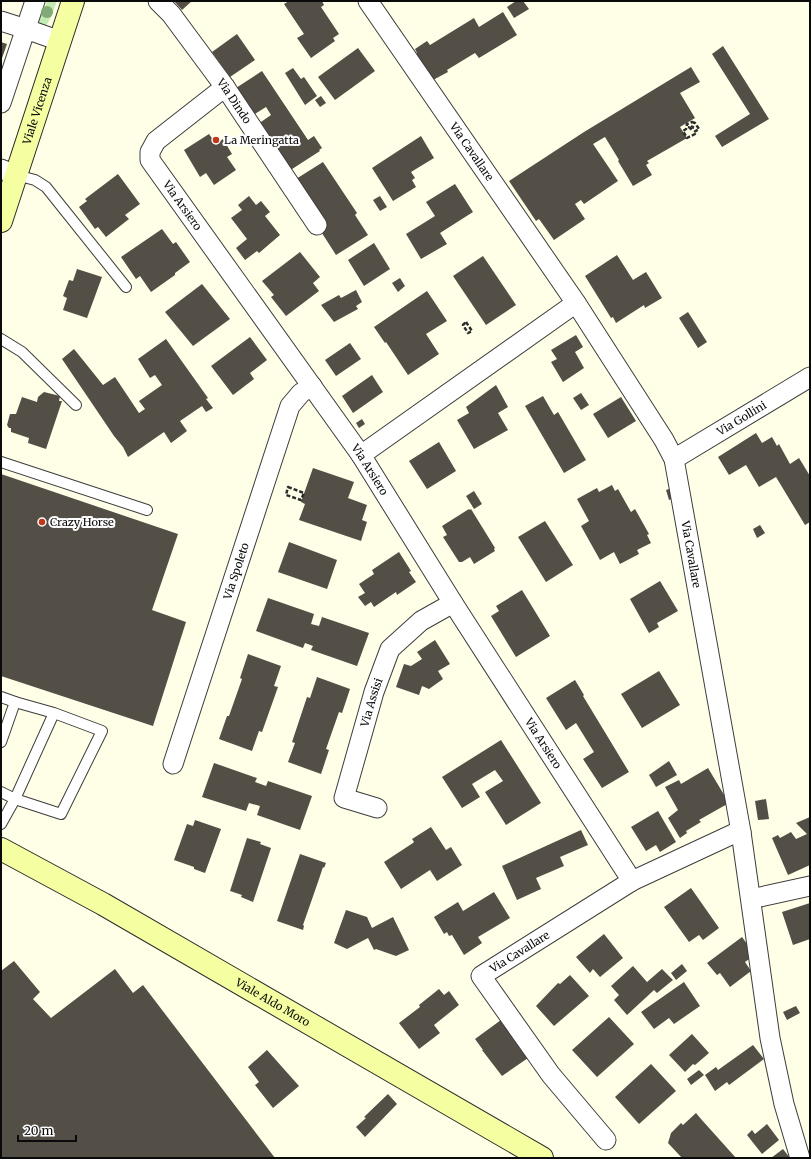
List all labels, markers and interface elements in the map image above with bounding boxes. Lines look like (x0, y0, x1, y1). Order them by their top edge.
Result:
street label: Viale Vicenza (19, 75, 55, 147)
street label: Via Dindo (213, 75, 255, 127)
street label: Via Cavallare (446, 119, 497, 184)
place label: La Meringatta (224, 133, 299, 147)
marker: La Meringatta (211, 135, 221, 145)
street label: Via Arsiero (159, 177, 205, 233)
street label: Via Gollini (714, 398, 769, 439)
street label: Via Arsiero (348, 441, 392, 498)
place label: Crazy Horse (50, 515, 114, 529)
marker: Crazy Horse (37, 517, 47, 527)
street label: Via Cavallare (678, 519, 704, 589)
street label: Via Spoleto (220, 540, 252, 602)
street label: Via Assisi (357, 676, 386, 729)
street label: Via Arsiero (521, 714, 565, 772)
street label: Via Cavallare (486, 928, 552, 976)
street label: Viale Aldo Moro (232, 975, 313, 1030)
scale bar (18, 1117, 76, 1143)
text: 20 m (24, 1123, 53, 1138)

